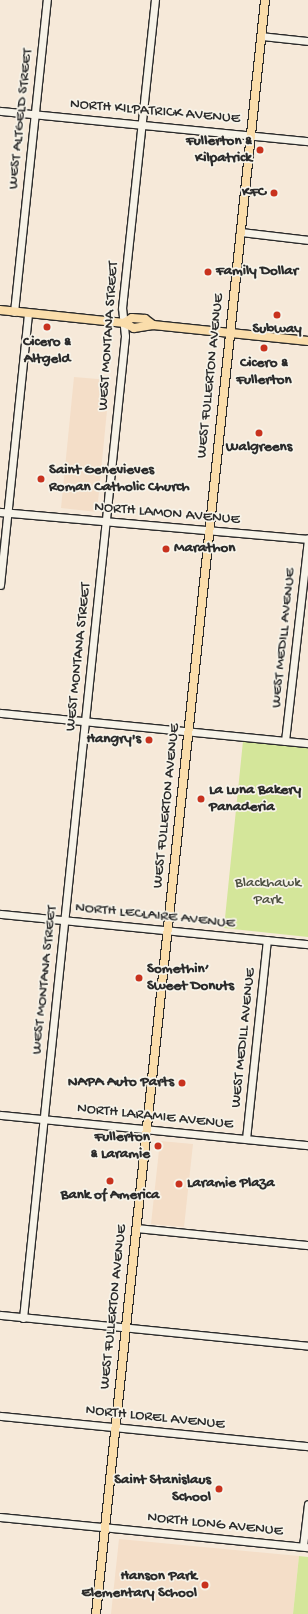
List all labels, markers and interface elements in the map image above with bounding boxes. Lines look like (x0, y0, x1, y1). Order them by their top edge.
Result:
street label: WEST ALTGELD STREET (5, 48, 37, 190)
street label: NORTH KILPATRICK AVENUE (69, 96, 241, 128)
place label: Fullerton & Kilpatrick (186, 132, 252, 167)
marker: Fullerton & Kilpatrick (255, 145, 265, 155)
place label: KFC (242, 184, 266, 202)
marker: KFC (269, 188, 279, 198)
street label: WEST MONTANA STREET (95, 261, 123, 411)
place label: Family Dollar (216, 263, 298, 281)
marker: Family Dollar (203, 267, 213, 277)
street label: WEST FULLERTON AVENUE (193, 293, 229, 459)
marker: Subway (272, 310, 282, 320)
place label: Subway (252, 321, 302, 339)
marker: Cicero & Altgeld (42, 322, 52, 332)
place label: Cicero & Altgeld (23, 333, 71, 368)
marker: Cicero & Fullerton (259, 343, 269, 353)
place label: Cicero & Fullerton (236, 354, 292, 389)
marker: Walgreens (254, 428, 264, 438)
place label: Walgreens (226, 439, 292, 457)
place label: Saint Genevieves Roman Catholic Church (49, 461, 190, 496)
marker: Saint Genevieves Roman Catholic Church (36, 474, 46, 484)
street label: NORTH LAMON AVENUE (93, 499, 241, 529)
place label: Marathon (174, 540, 235, 558)
marker: Marathon (161, 544, 171, 554)
street label: WEST MEDILL AVENUE (268, 567, 300, 709)
street label: WEST MONTANA STREET (62, 582, 96, 732)
street label: WEST FULLERTON AVENUE (149, 723, 185, 889)
place label: Hangry's (86, 731, 141, 749)
marker: Hangry's (144, 735, 154, 745)
place label: La Luna Bakery Panaderia (209, 781, 301, 816)
marker: La Luna Bakery Panaderia (196, 794, 206, 804)
park label: Blackhawk Park (235, 874, 301, 909)
street label: NORTH LECLAIRE AVENUE (74, 899, 236, 933)
street label: WEST MONTANA STREET (28, 905, 62, 1055)
place label: Somethin’ Sweet Donuts (147, 960, 234, 995)
street label: WEST MEDILL AVENUE (228, 967, 260, 1109)
marker: Somethin’ Sweet Donuts (134, 973, 144, 983)
place label: NAPA Auto Parts (68, 1074, 174, 1092)
marker: NAPA Auto Parts (177, 1078, 187, 1088)
street label: NORTH LARAMIE AVENUE (76, 1100, 234, 1134)
place label: Fullerton & Laramie (90, 1128, 150, 1163)
marker: Fullerton & Laramie (153, 1141, 163, 1151)
place label: Laramie Plaza (187, 1175, 275, 1193)
marker: Bank of America (105, 1176, 115, 1186)
marker: Laramie Plaza (174, 1179, 184, 1189)
place label: Bank of America (61, 1187, 159, 1205)
street label: WEST FULLERTON AVENUE (96, 1224, 132, 1390)
street label: NORTH LOREL AVENUE (85, 1402, 225, 1434)
place label: Saint Stanislaus School (114, 1471, 211, 1506)
marker: Saint Stanislaus School (214, 1484, 224, 1494)
street label: NORTH LONG AVENUE (146, 1509, 284, 1541)
place label: Hanson Park Elementary School (81, 1567, 197, 1602)
marker: Hanson Park Elementary School (200, 1580, 210, 1590)

